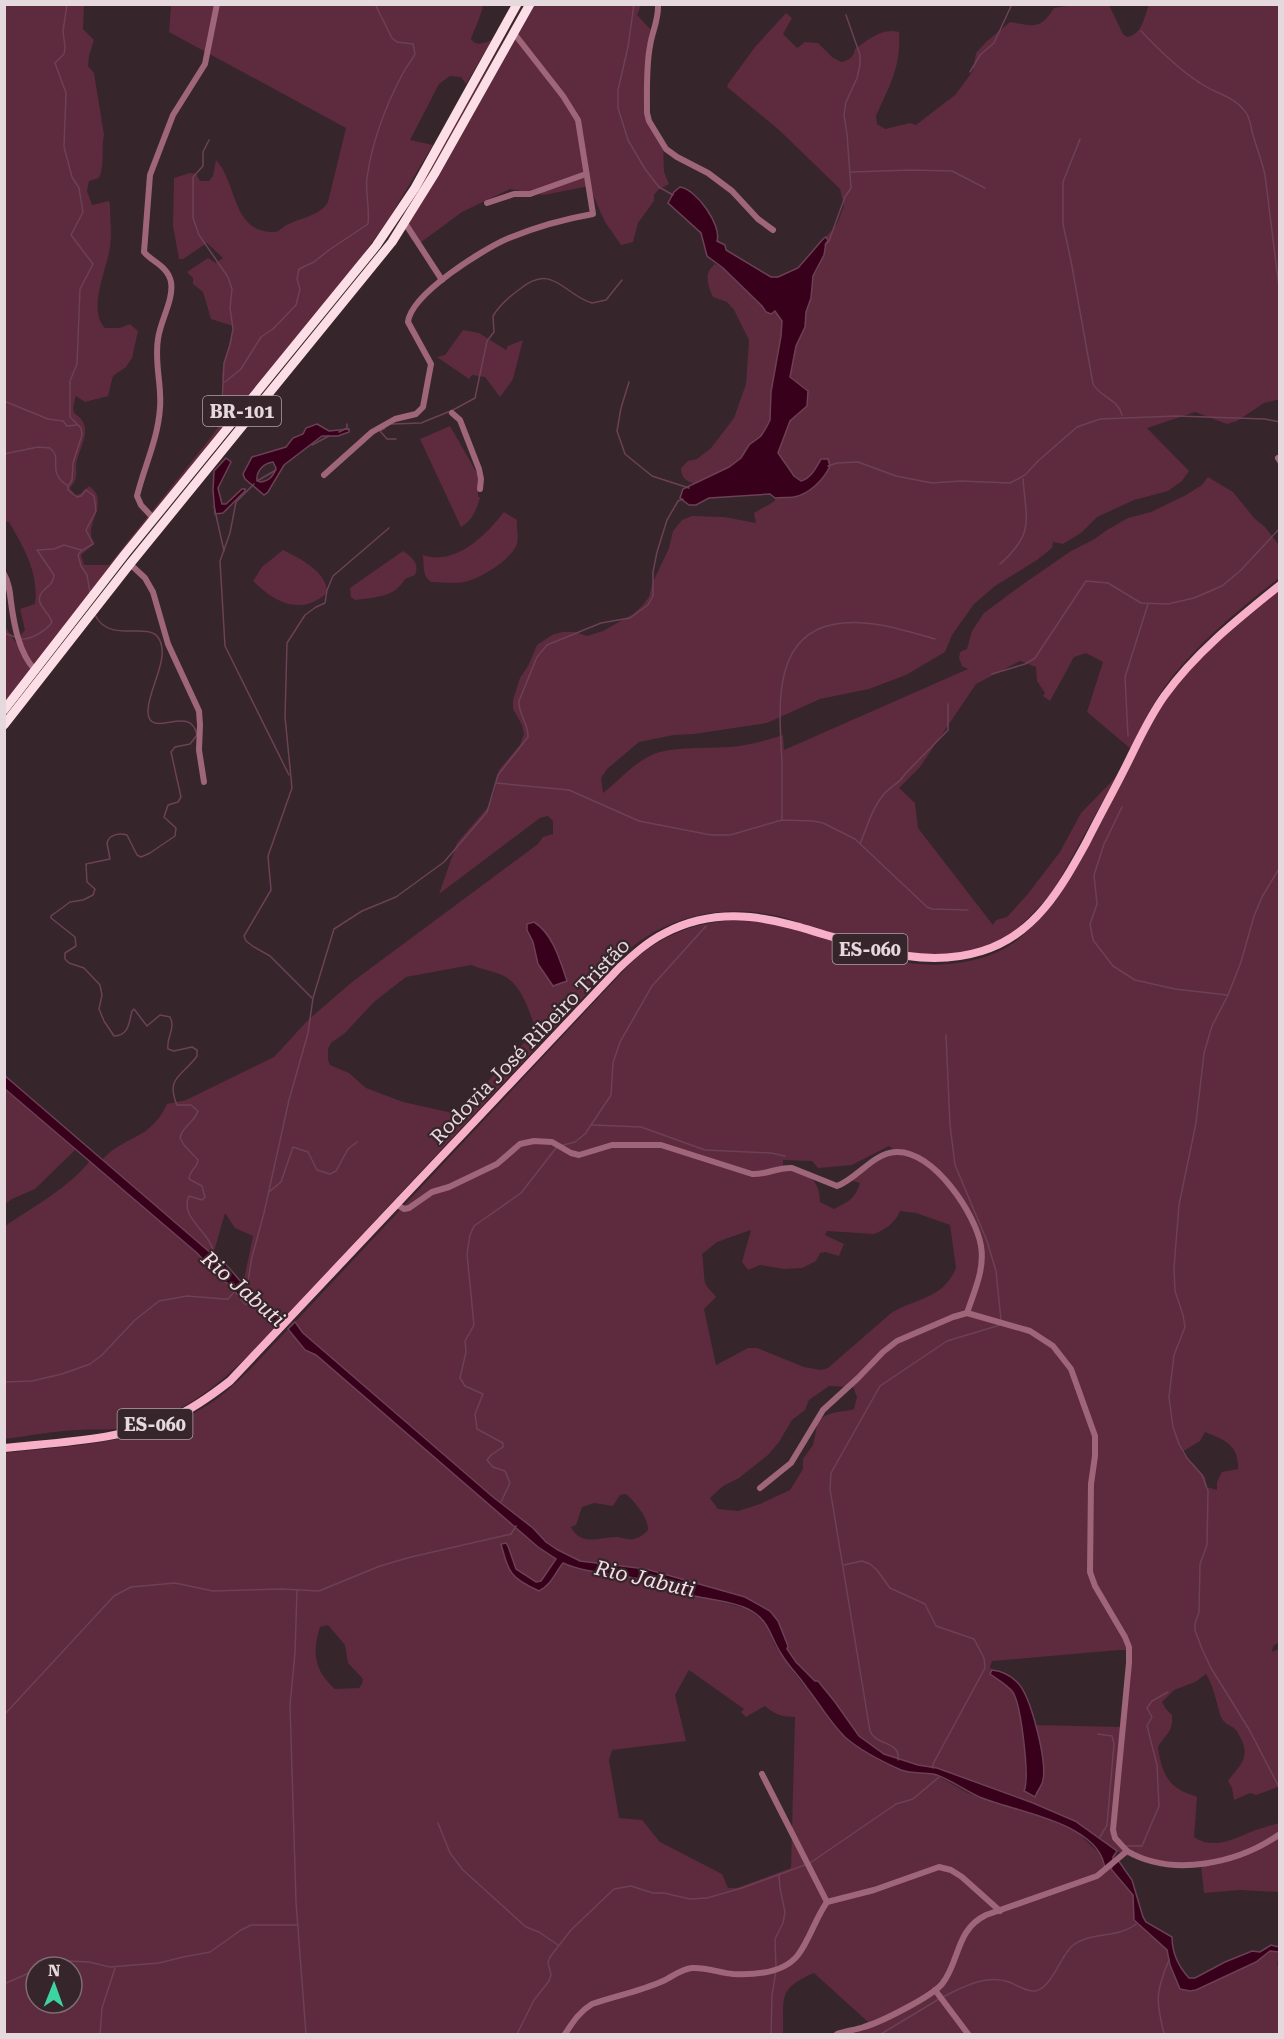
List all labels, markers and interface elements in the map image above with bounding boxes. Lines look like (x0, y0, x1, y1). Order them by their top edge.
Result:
road number: BR-101 (203, 396, 281, 426)
street label: Rodovia José Ribeiro Tristão (425, 933, 635, 1149)
road number: ES-060 (832, 934, 908, 964)
water label: Rio Jabuti (196, 1246, 289, 1332)
road number: ES-060 (118, 1409, 192, 1439)
water label: Rio Jabuti (592, 1556, 697, 1602)
north arrow (24, 1955, 84, 2015)
text: N (48, 1961, 61, 1980)

